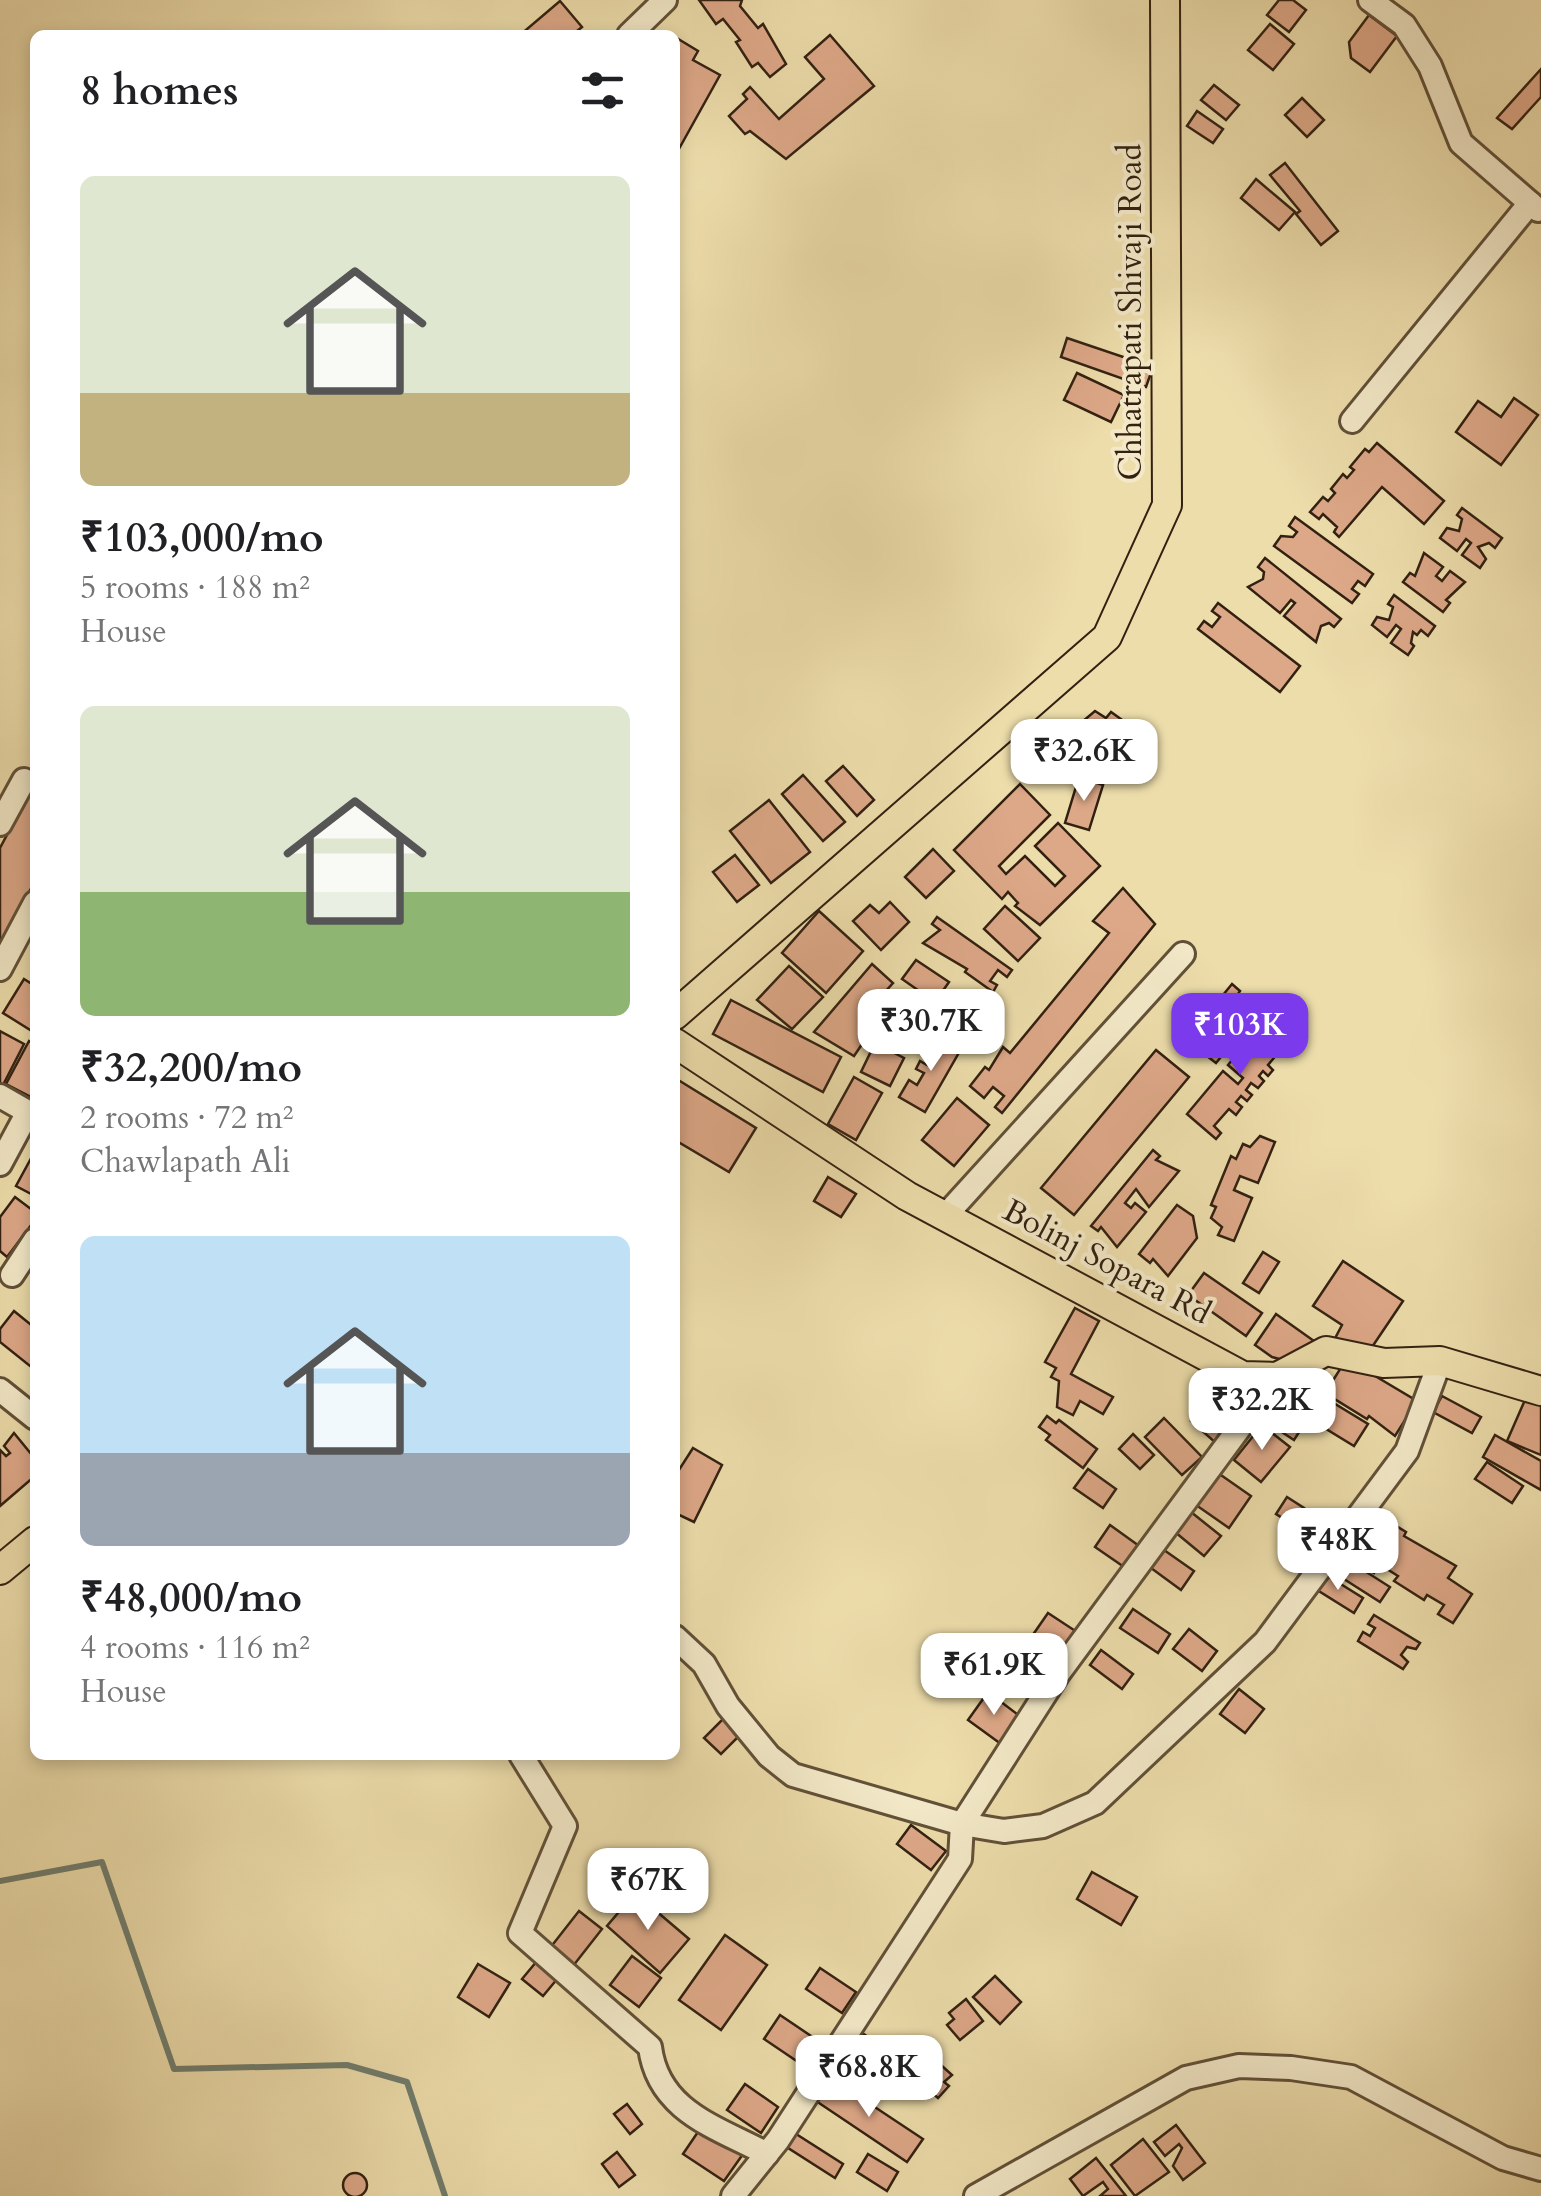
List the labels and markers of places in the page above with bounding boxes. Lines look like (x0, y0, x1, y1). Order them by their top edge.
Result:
pin: ₹32.6K (1003, 719, 1165, 804)
pin: ₹30.7K (850, 989, 1012, 1074)
pin: ₹103K (1170, 993, 1310, 1078)
pin: ₹32.2K (1181, 1368, 1343, 1453)
pin: ₹48K (1279, 1508, 1397, 1593)
pin: ₹61.9K (913, 1633, 1075, 1718)
pin: ₹67K (589, 1848, 707, 1933)
pin: ₹68.8K (788, 2035, 950, 2120)

